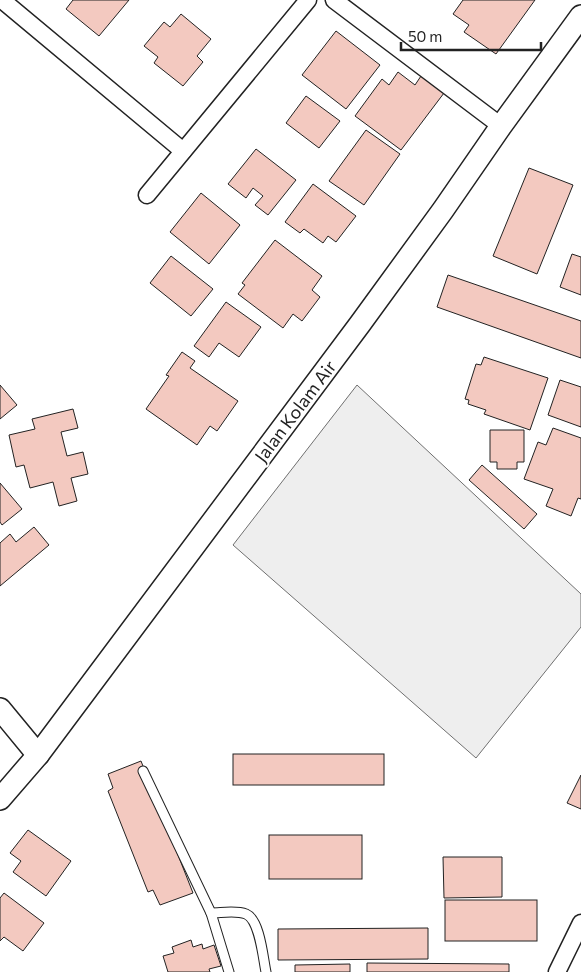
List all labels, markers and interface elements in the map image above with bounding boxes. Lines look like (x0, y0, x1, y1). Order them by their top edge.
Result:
scale bar (401, 20, 541, 52)
text: 50 m (408, 27, 442, 45)
street label: Jalan Kolam Air (250, 356, 340, 466)

